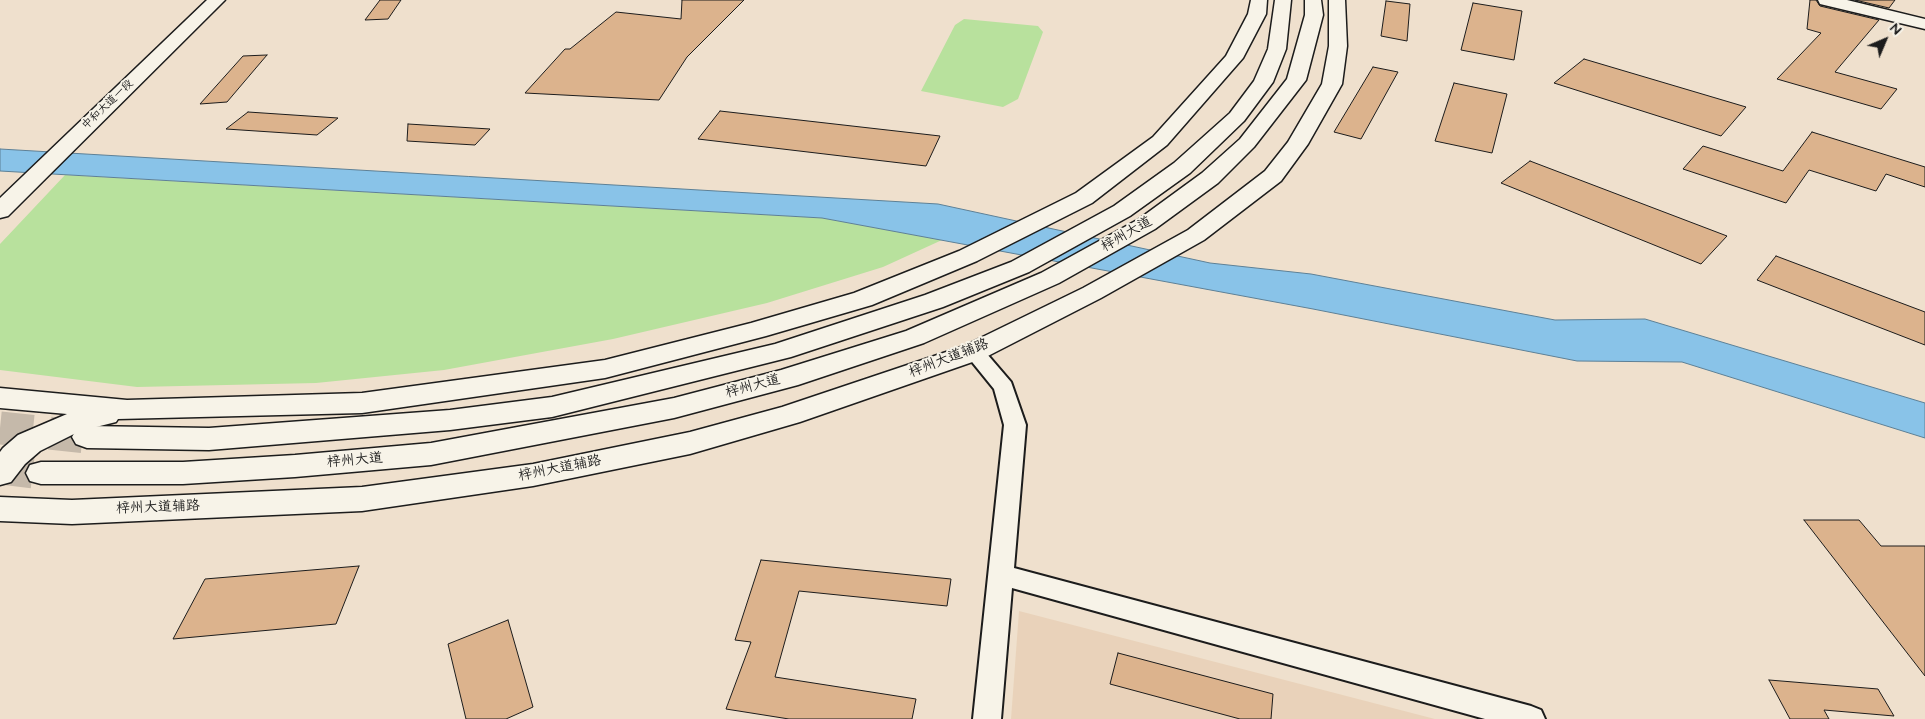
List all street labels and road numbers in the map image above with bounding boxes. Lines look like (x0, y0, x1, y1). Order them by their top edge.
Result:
street label: 中和大道一段 (80, 77, 136, 133)
street label: 梓州大道 (1099, 214, 1155, 256)
street label: 梓州大道辅路 (907, 336, 991, 382)
street label: 梓州大道 (724, 372, 782, 402)
street label: 梓州大道 (326, 450, 384, 472)
street label: 梓州大道辅路 (517, 453, 603, 485)
street label: 梓州大道辅路 (116, 498, 200, 518)

